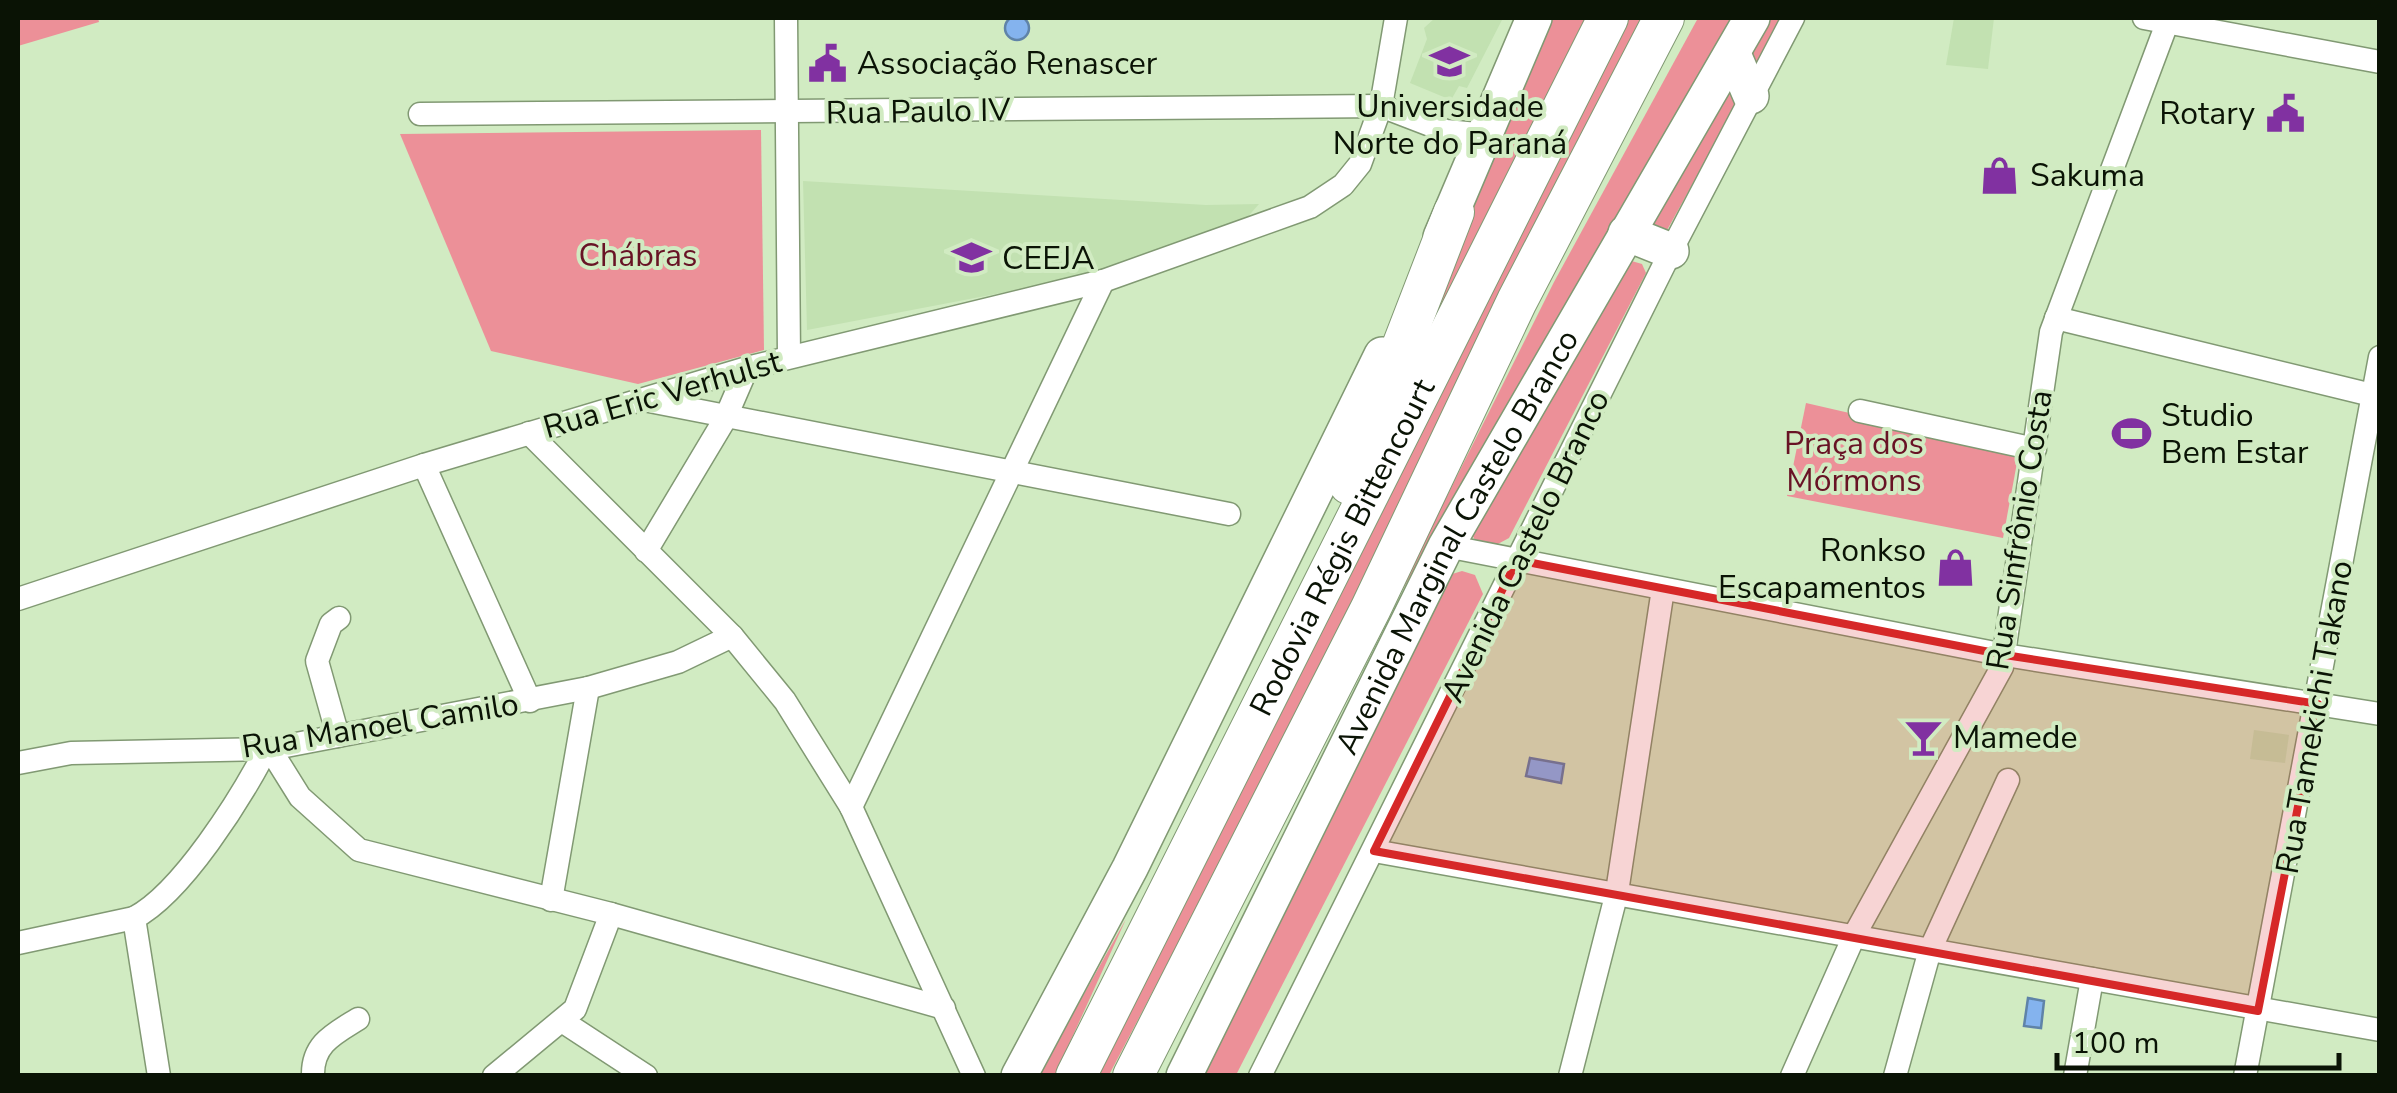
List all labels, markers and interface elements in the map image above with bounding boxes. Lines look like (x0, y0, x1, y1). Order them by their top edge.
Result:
school or university icon: Universidade Norte do Paraná (1429, 40, 1471, 82)
public building icon: Associação Renascer (806, 42, 848, 84)
place label: Associação Renascer (857, 42, 1158, 85)
place label: Universidade Norte do Paraná (1333, 85, 1567, 165)
street label: Rua Paulo IV (825, 88, 1012, 135)
place label: Rotary (2159, 92, 2256, 135)
public building icon: Rotary (2264, 92, 2306, 134)
shop icon: Sakuma (1979, 154, 2021, 196)
place label: Sakuma (2030, 154, 2145, 197)
park label: Chábras (579, 234, 697, 277)
school or university icon: CEEJA (951, 237, 993, 279)
place label: CEEJA (1002, 237, 1095, 280)
street label: Avenida Marginal Castelo Branco (1325, 322, 1589, 762)
street label: Rua Eric Verhulst (538, 340, 787, 449)
street label: Rodovia Régis Bittencourt (1240, 371, 1446, 723)
street label: Avenida Castelo Branco (1431, 383, 1620, 709)
street label: Rua Sinfrônio Costa (1976, 387, 2063, 673)
place label: Studio Bem Estar (2161, 394, 2309, 474)
sports icon: Studio Bem Estar (2110, 412, 2152, 454)
park label: Praça dos Mórmons (1784, 422, 1924, 502)
place label: Ronkso Escapamentos (1718, 529, 1926, 609)
shop icon: Ronkso Escapamentos (1935, 547, 1977, 589)
street label: Rua Tamekichi Takano (2266, 557, 2363, 877)
street label: Rua Manoel Camilo (239, 682, 521, 769)
bar icon: Mamede (1902, 716, 1944, 758)
place label: Mamede (1953, 716, 2077, 759)
scale bar (2057, 1008, 2340, 1070)
text: 100 m (2072, 1023, 2159, 1064)

